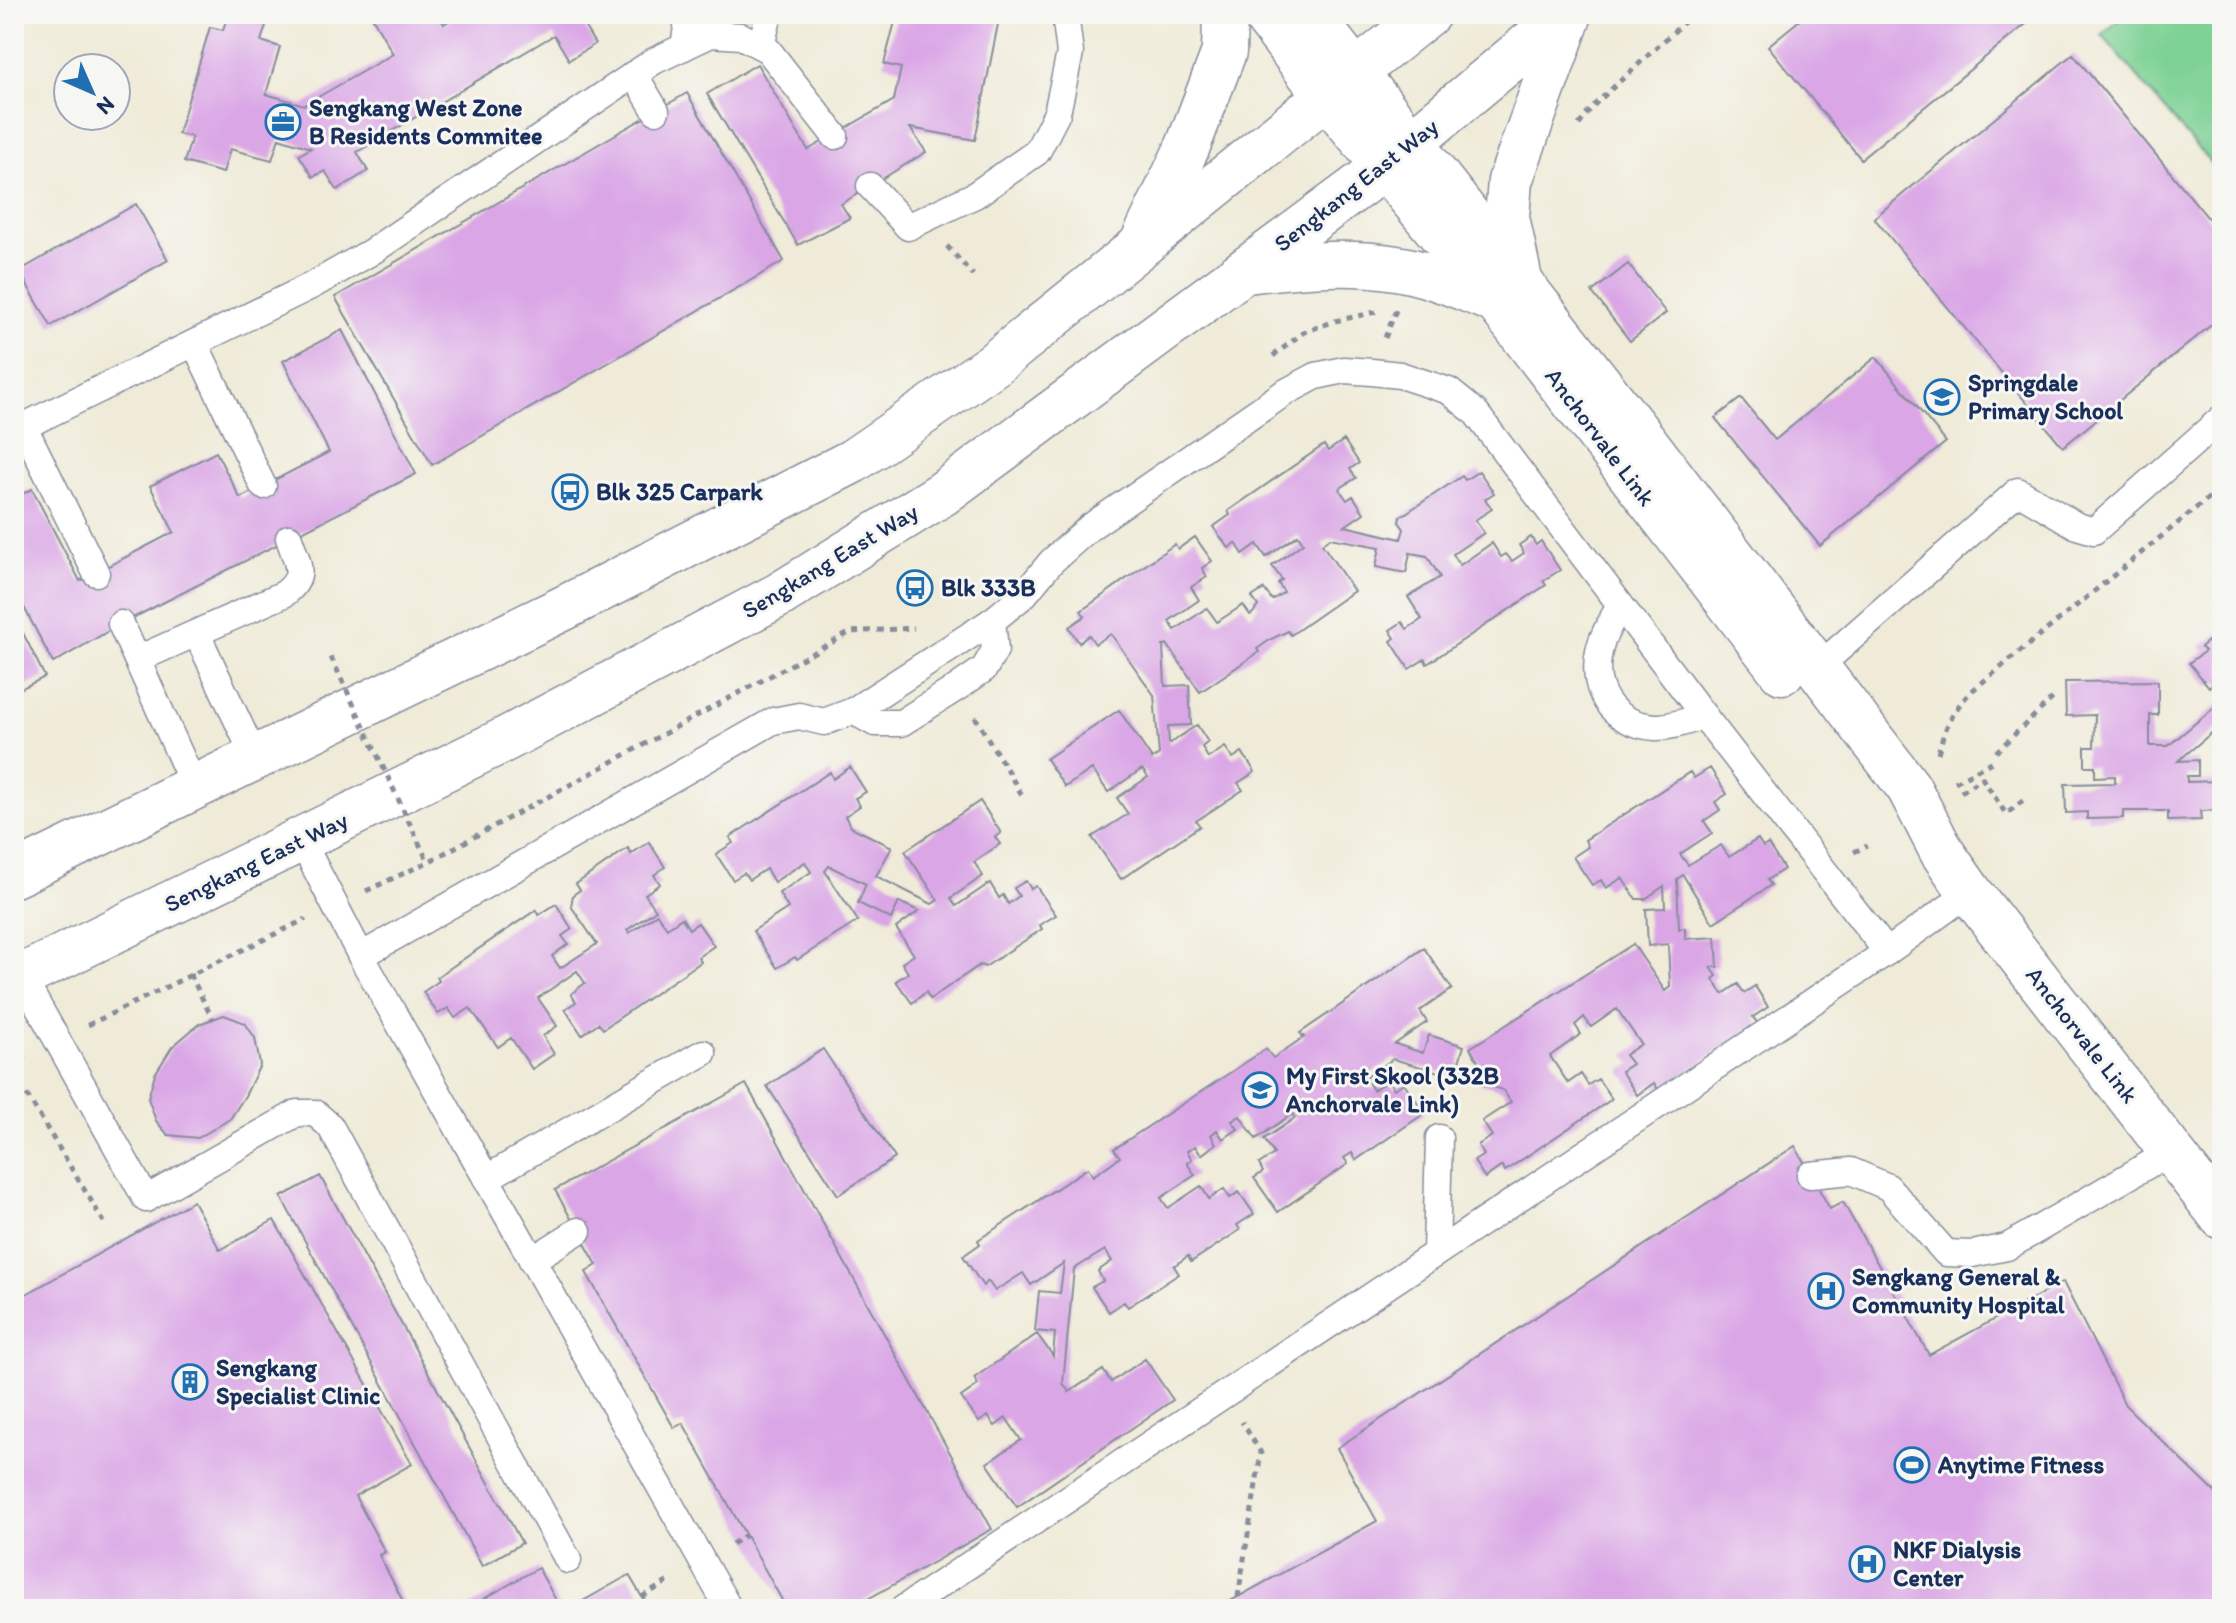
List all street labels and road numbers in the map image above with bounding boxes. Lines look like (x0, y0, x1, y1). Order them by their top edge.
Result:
street label: Sengkang East Way (1268, 111, 1444, 258)
street label: Anchorvale Link (1539, 362, 1662, 511)
street label: Sengkang East Way (736, 497, 923, 625)
street label: Sengkang East Way (159, 805, 352, 919)
street label: Anchorvale Link (2020, 961, 2145, 1109)

